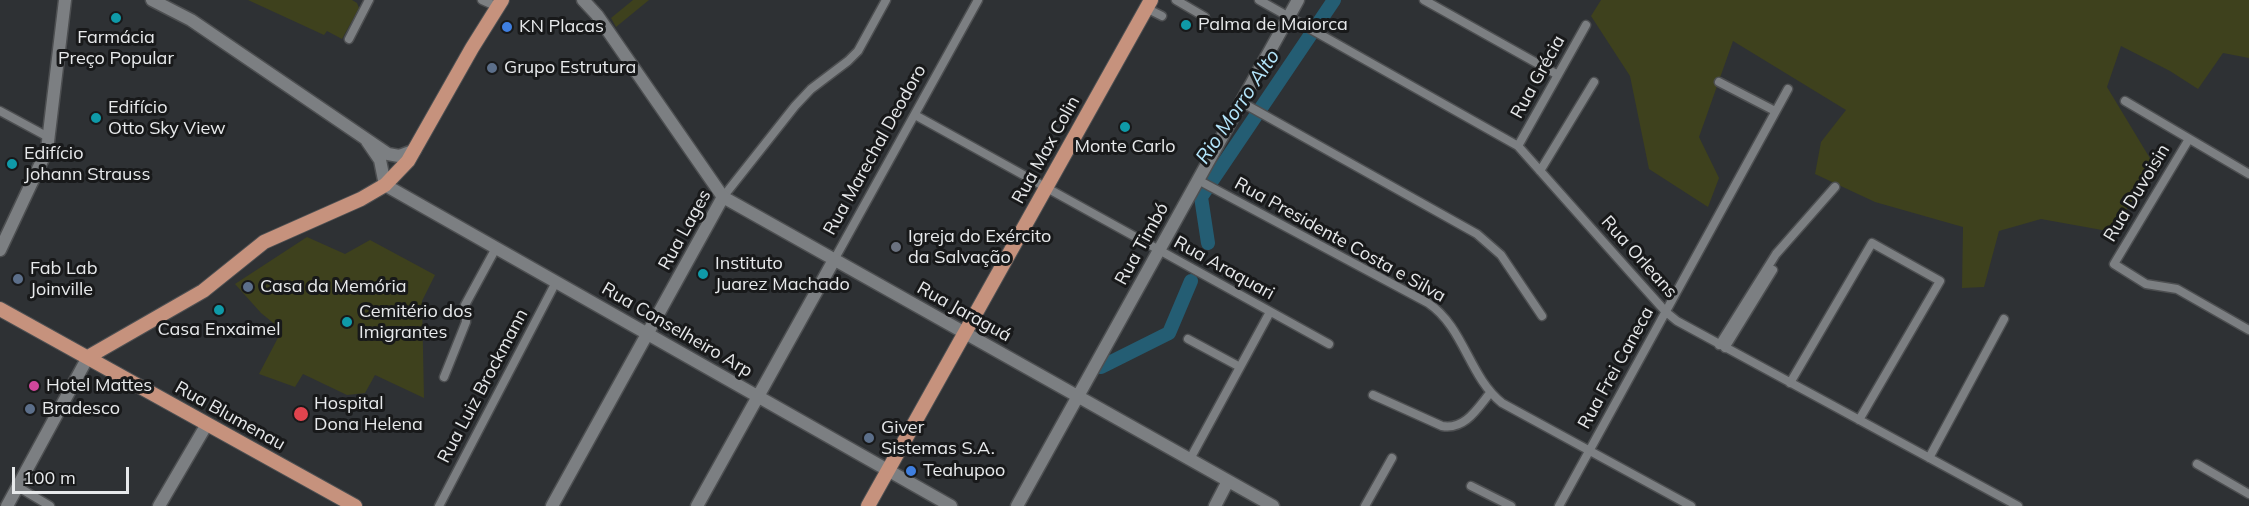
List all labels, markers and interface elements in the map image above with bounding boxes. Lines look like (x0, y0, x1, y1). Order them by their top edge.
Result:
marker: Farmácia Preço Popular (109, 11, 123, 25)
place label: Palma de Maiorca (1198, 14, 1348, 36)
place label: KN Placas (519, 16, 604, 38)
marker: Palma de Maiorca (1179, 18, 1193, 32)
marker: KN Placas (500, 20, 514, 34)
place label: Farmácia Preço Popular (58, 27, 174, 70)
street label: Rua Grécia (1506, 32, 1570, 122)
water label: Rio Morro Alto (1191, 45, 1285, 169)
place label: Grupo Estrutura (504, 57, 636, 79)
marker: Grupo Estrutura (485, 61, 499, 75)
street label: Rua Marechal Deodoro (819, 61, 931, 239)
street label: Rua Max Colin (1007, 92, 1085, 208)
place label: Edifício Otto Sky View (108, 97, 226, 140)
marker: Edifício Otto Sky View (89, 111, 103, 125)
marker: Monte Carlo (1118, 120, 1132, 134)
place label: Monte Carlo (1075, 136, 1175, 158)
street label: Rua Duvoisin (2099, 140, 2175, 246)
place label: Edifício Johann Strauss (24, 143, 150, 186)
marker: Edifício Johann Strauss (5, 157, 19, 171)
street label: Rua Presidente Costa e Silva (1231, 173, 1449, 307)
street label: Rua Lages (654, 186, 716, 274)
street label: Rua Timbó (1111, 199, 1173, 289)
street label: Rua Orleans (1596, 211, 1682, 303)
place label: Igreja do Exército da Salvação (908, 226, 1051, 268)
street label: Rua Araquari (1170, 231, 1278, 305)
marker: Igreja do Exército da Salvação (889, 240, 903, 254)
place label: Instituto Juarez Machado (715, 253, 850, 296)
place label: Fab Lab Joinville (30, 258, 97, 300)
marker: Instituto Juarez Machado (696, 267, 710, 281)
marker: Fab Lab Joinville (11, 272, 25, 286)
place label: Casa da Memória (260, 276, 406, 298)
street label: Rua Jaraguá (913, 277, 1015, 347)
street label: Rua Conselheiro Arp (598, 278, 756, 382)
marker: Casa da Memória (241, 280, 255, 294)
place label: Cemitério dos Imigrantes (359, 301, 472, 344)
marker: Casa Enxaimel (212, 303, 226, 317)
street label: Rua Frei Caneca (1574, 303, 1658, 433)
street label: Rua Luiz Brockmann (433, 305, 533, 467)
marker: Cemitério dos Imigrantes (340, 315, 354, 329)
place label: Casa Enxaimel (158, 319, 280, 341)
place label: Hotel Mattes (46, 375, 152, 397)
street label: Rua Blumenau (171, 377, 289, 455)
marker: Hotel Mattes (27, 379, 41, 393)
place label: Hospital Dona Helena (314, 393, 423, 436)
place label: Bradesco (42, 398, 120, 420)
marker: Bradesco (23, 402, 37, 416)
marker: Hospital Dona Helena (292, 405, 310, 423)
place label: Giver Sistemas S.A. (881, 417, 995, 460)
marker: Giver Sistemas S.A. (862, 431, 876, 445)
scale bar (15, 455, 132, 493)
place label: Teahupoo (923, 460, 1005, 482)
marker: Teahupoo (904, 464, 918, 478)
text: 100 m (23, 466, 76, 489)

